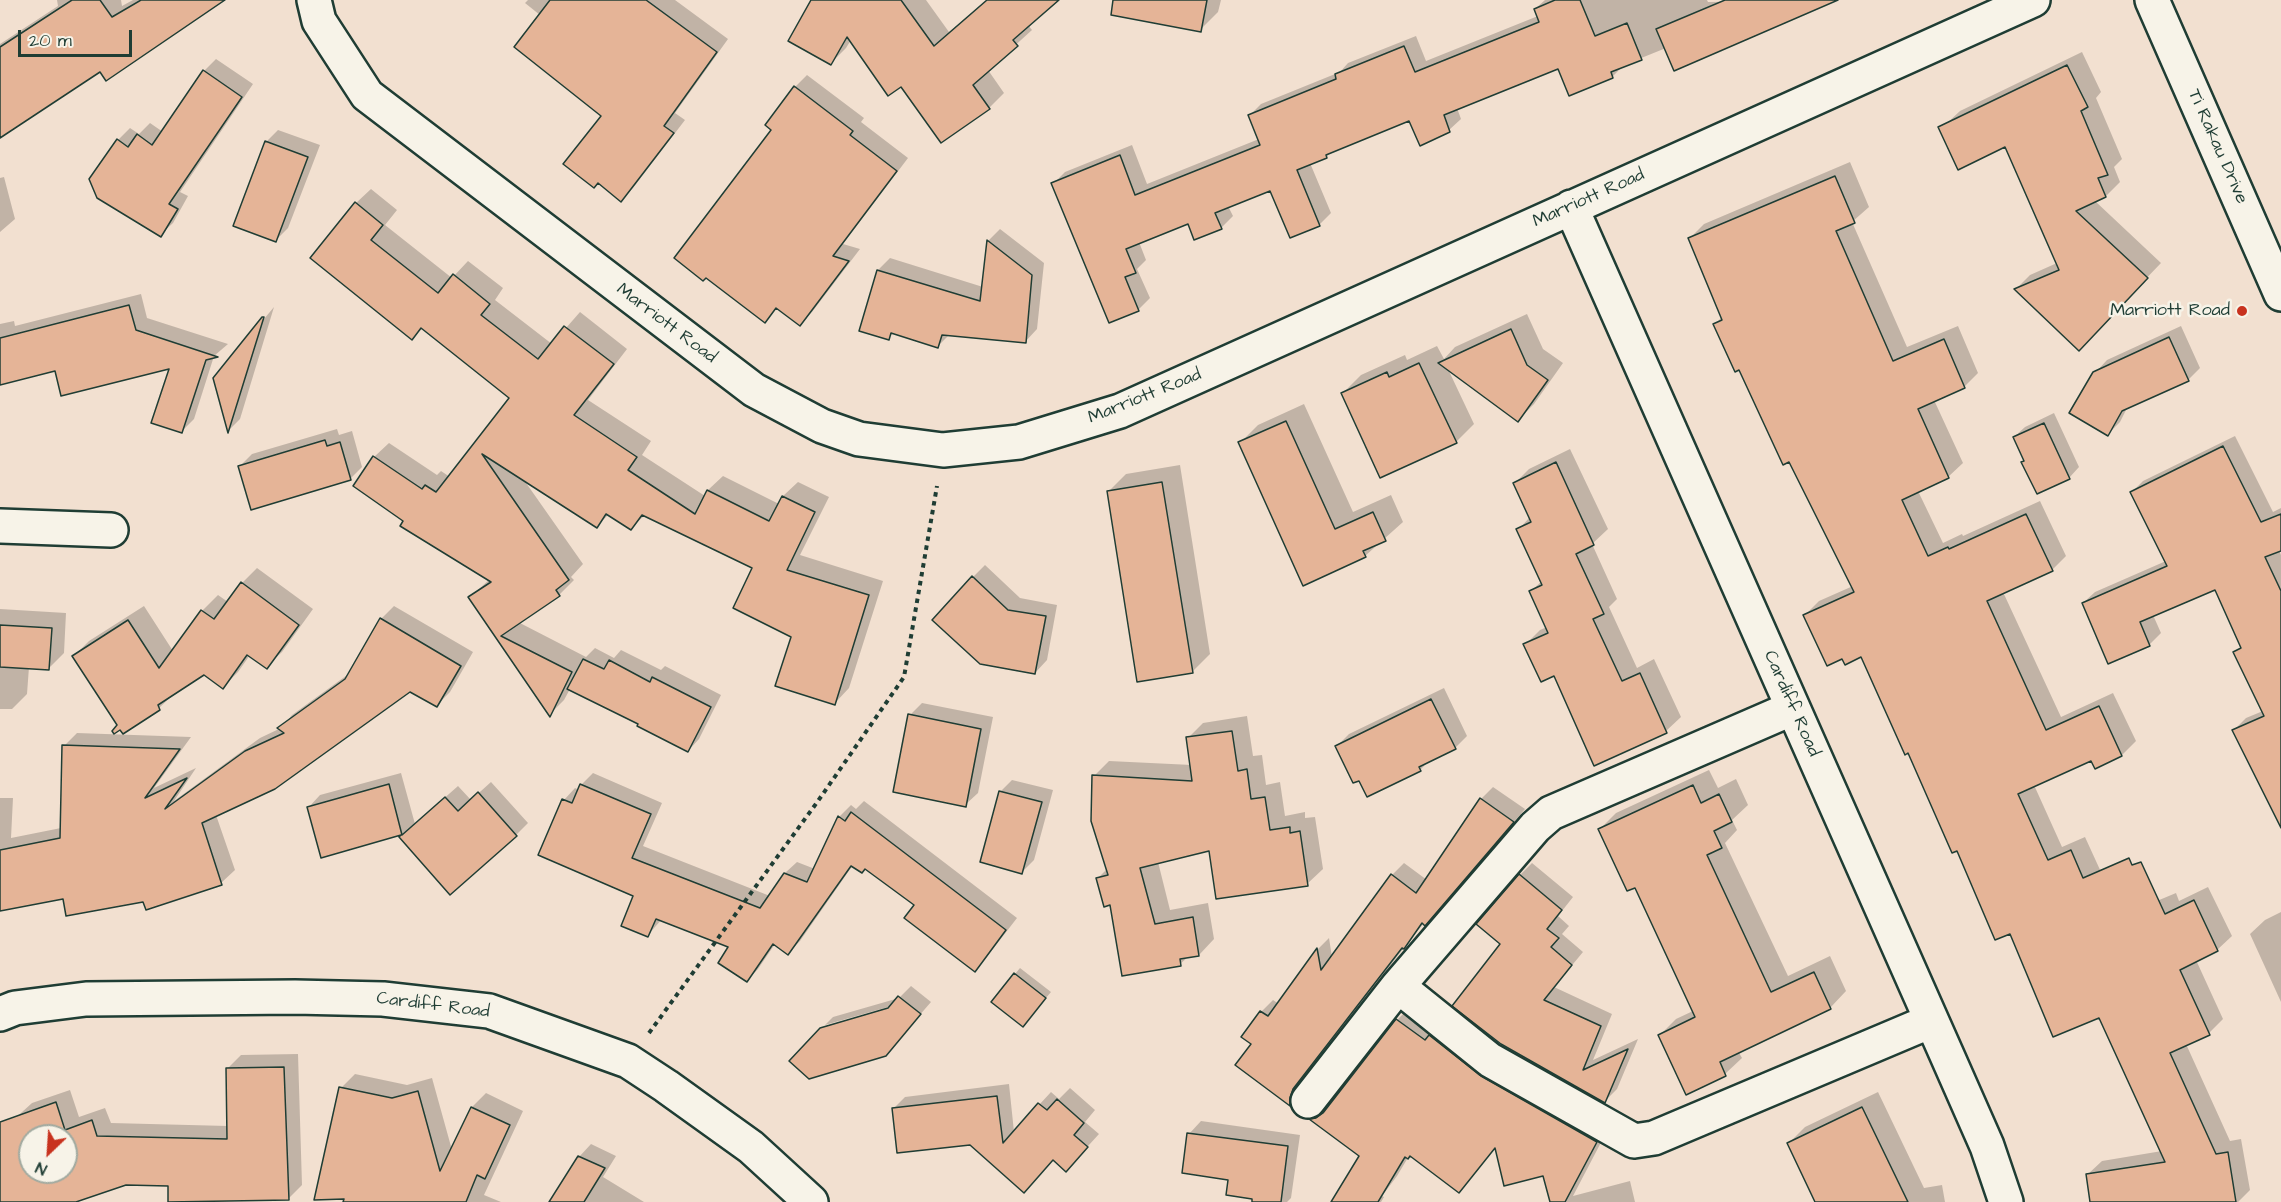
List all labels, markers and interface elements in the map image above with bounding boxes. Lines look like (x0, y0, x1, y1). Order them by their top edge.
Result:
scale bar (21, 18, 135, 56)
text: 20 m (29, 28, 72, 53)
street label: Ti Rakau Drive (2182, 86, 2252, 208)
street label: Marriott Road (1530, 165, 1648, 233)
street label: Marriott Road (612, 279, 720, 369)
place label: Marriott Road (2110, 300, 2230, 322)
marker: Marriott Road (2235, 304, 2249, 318)
street label: Marriott Road (1085, 365, 1205, 429)
street label: Cardiff Road (1758, 648, 1824, 760)
street label: Cardiff Road (375, 988, 491, 1024)
north arrow (18, 1124, 78, 1184)
text: N (32, 1156, 50, 1181)

